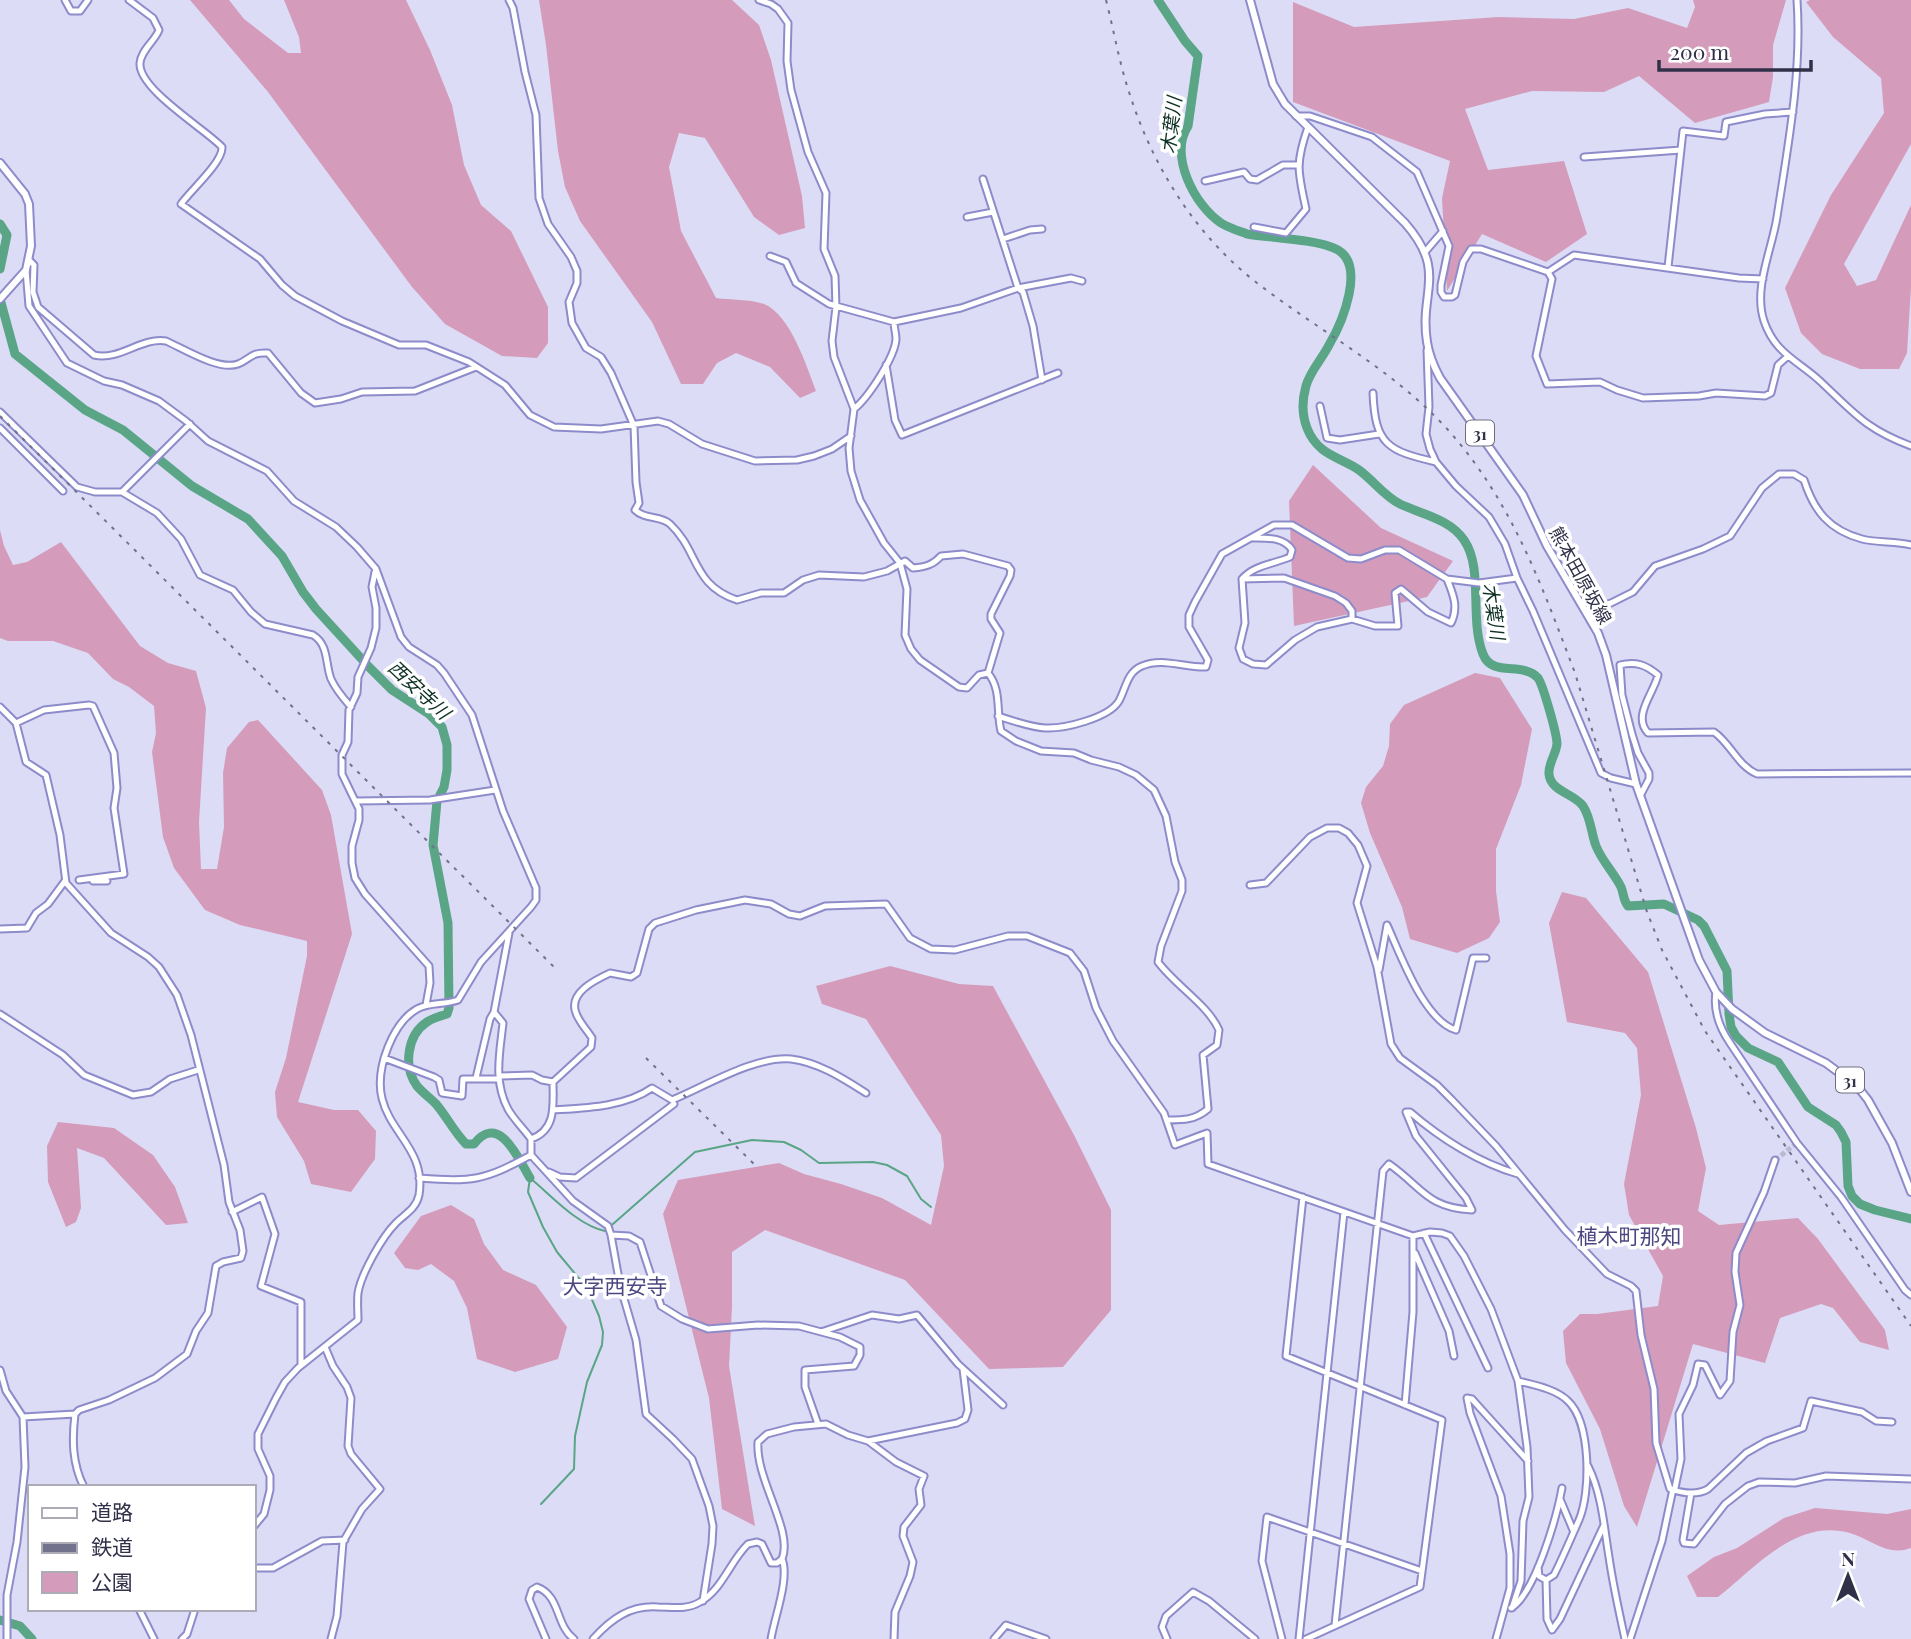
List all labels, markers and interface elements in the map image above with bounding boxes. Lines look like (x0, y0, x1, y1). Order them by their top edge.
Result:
scale bar (1659, 28, 1811, 72)
text: 200 m (1670, 37, 1729, 65)
water label: 木葉川 (1154, 93, 1187, 155)
road number: 31 (1466, 420, 1494, 446)
street label: 熊本田原坂線 (1544, 522, 1618, 628)
water label: 木葉川 (1478, 581, 1512, 643)
water label: 西安寺川 (383, 654, 458, 726)
road number: 31 (1836, 1068, 1864, 1092)
district label: 植木町那知 (1577, 1221, 1682, 1249)
district label: 大字西安寺 (563, 1271, 668, 1299)
legend (28, 1485, 256, 1611)
text: 道路 (91, 1497, 133, 1525)
text: 鉄道 (91, 1532, 133, 1560)
north arrow (1813, 1541, 1883, 1611)
text: N (1841, 1545, 1855, 1571)
text: 公園 (91, 1567, 133, 1595)

